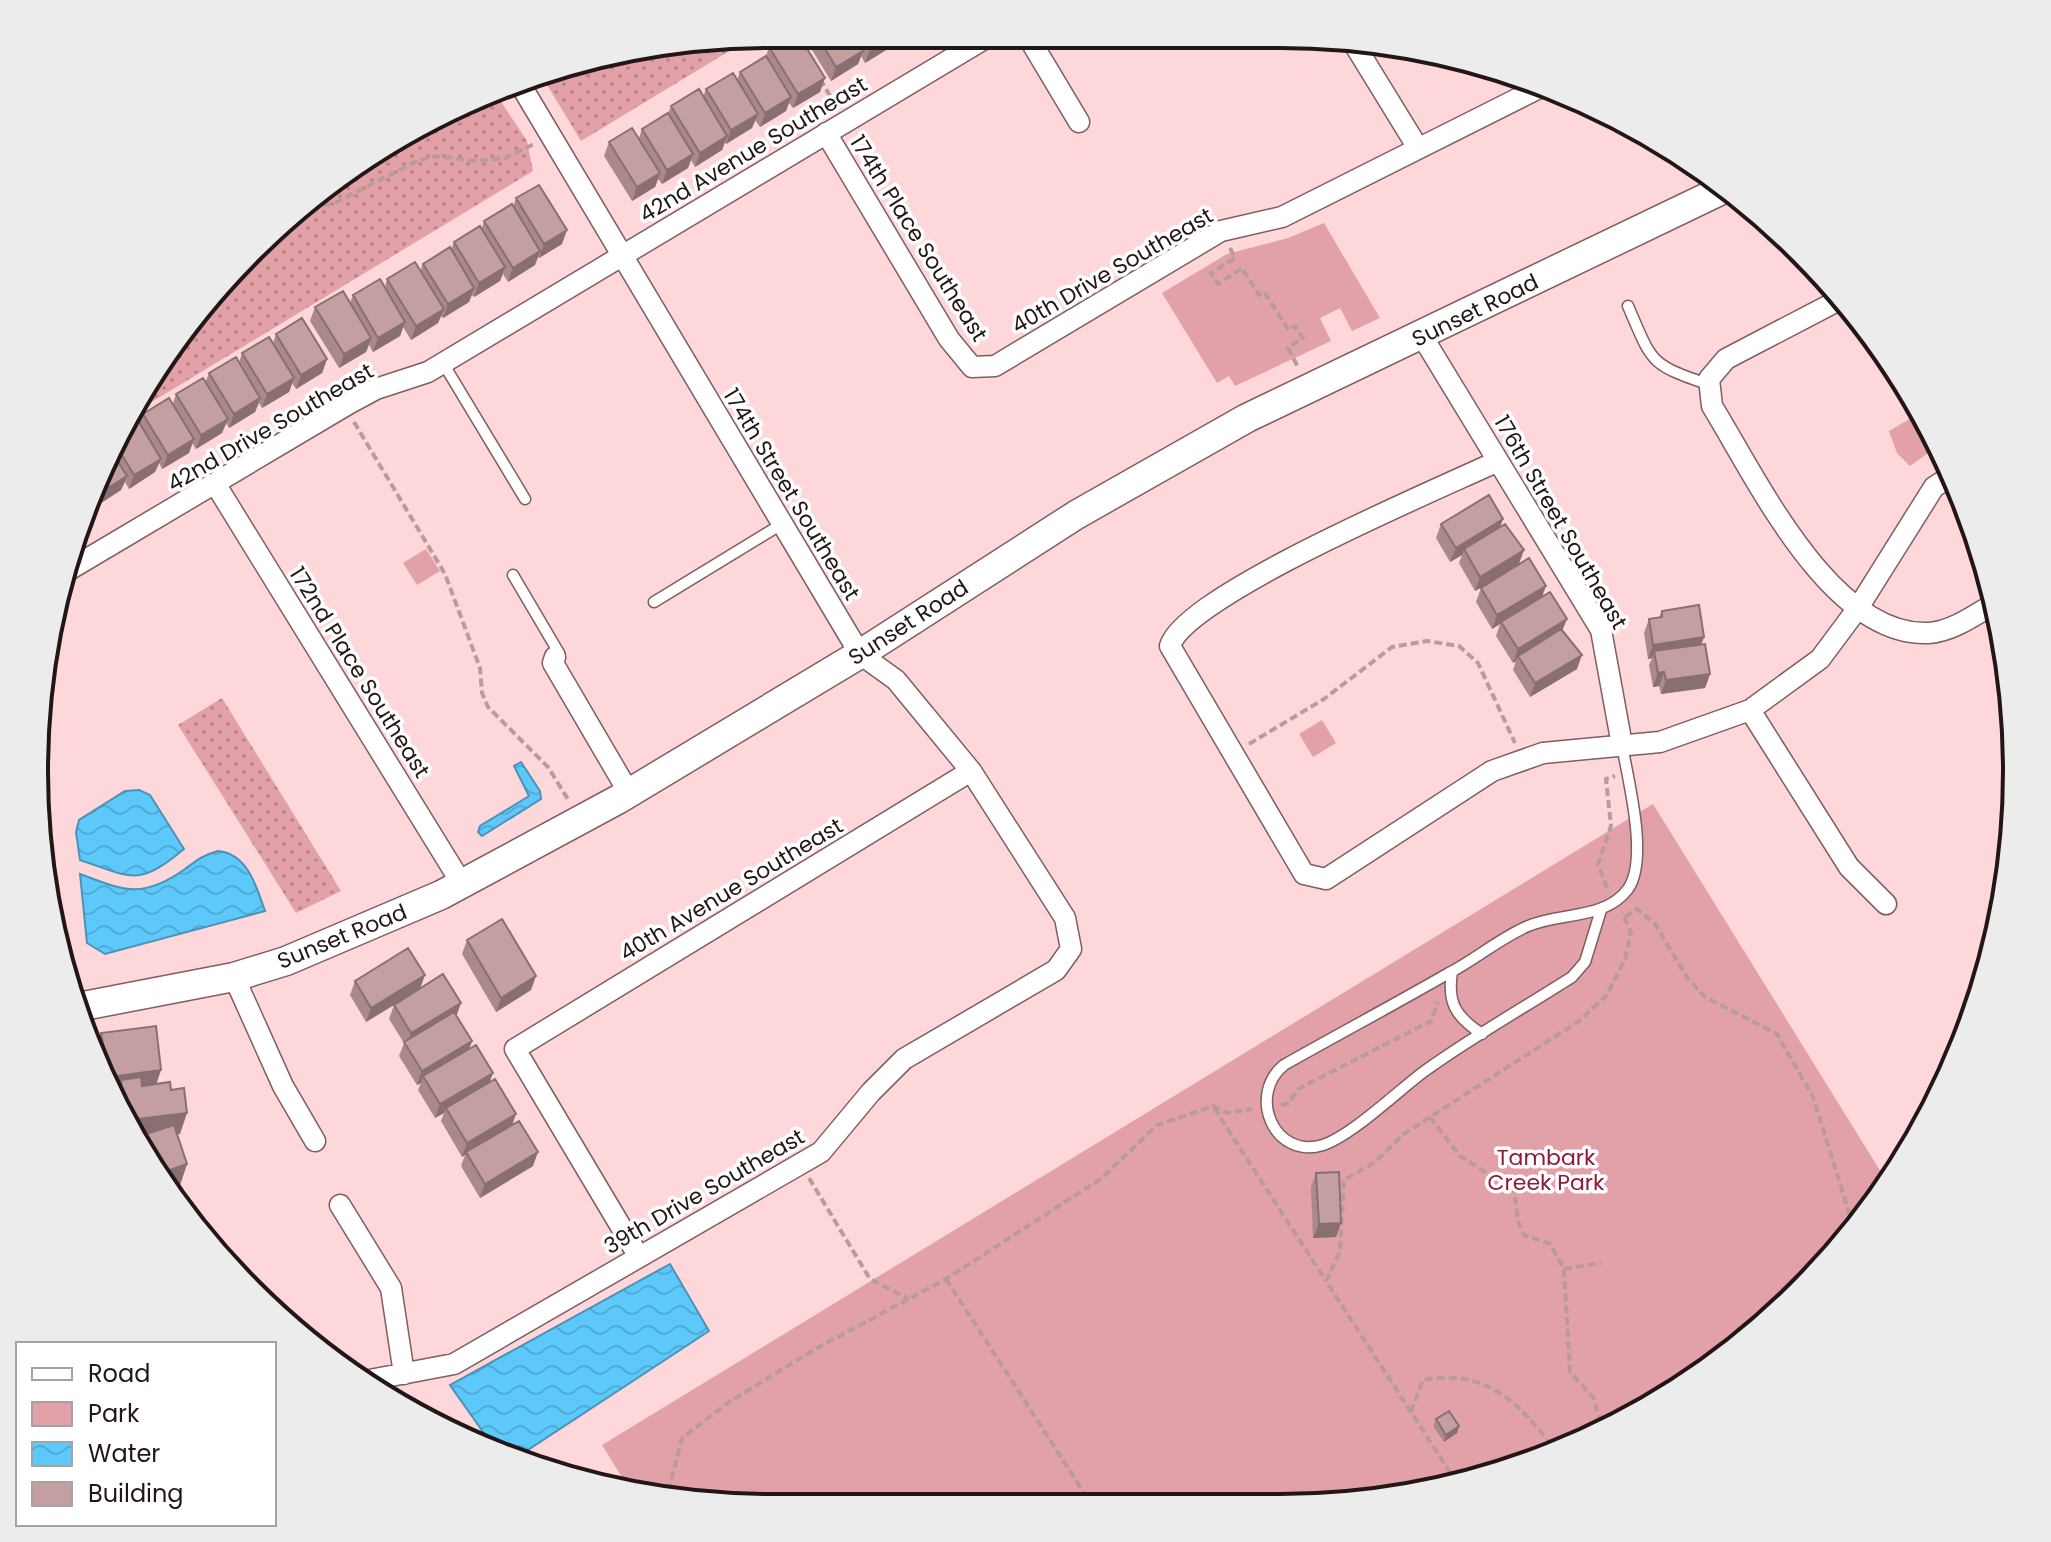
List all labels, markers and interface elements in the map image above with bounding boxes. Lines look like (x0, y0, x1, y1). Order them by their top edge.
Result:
street label: 42nd Avenue Southeast (633, 69, 873, 230)
street label: 174th Place Southeast (842, 129, 995, 347)
street label: 40th Drive Southeast (1006, 200, 1219, 341)
street label: Sunset Road (1407, 266, 1544, 354)
street label: 42nd Drive Southeast (161, 356, 379, 499)
street label: 174th Street Southeast (716, 382, 867, 606)
street label: 176th Street Southeast (1487, 410, 1635, 635)
street label: 172nd Place Southeast (282, 561, 437, 784)
street label: Sunset Road (842, 572, 974, 673)
street label: 40th Avenue Southeast (614, 810, 849, 968)
street label: Sunset Road (273, 896, 412, 977)
street label: 39th Drive Southeast (598, 1121, 810, 1262)
park label: Tambark Creek Park (1488, 1142, 1605, 1198)
legend (16, 1342, 276, 1526)
text: Road (88, 1357, 150, 1390)
text: Park (88, 1397, 140, 1430)
text: Water (88, 1437, 160, 1470)
text: Building (88, 1477, 184, 1510)

